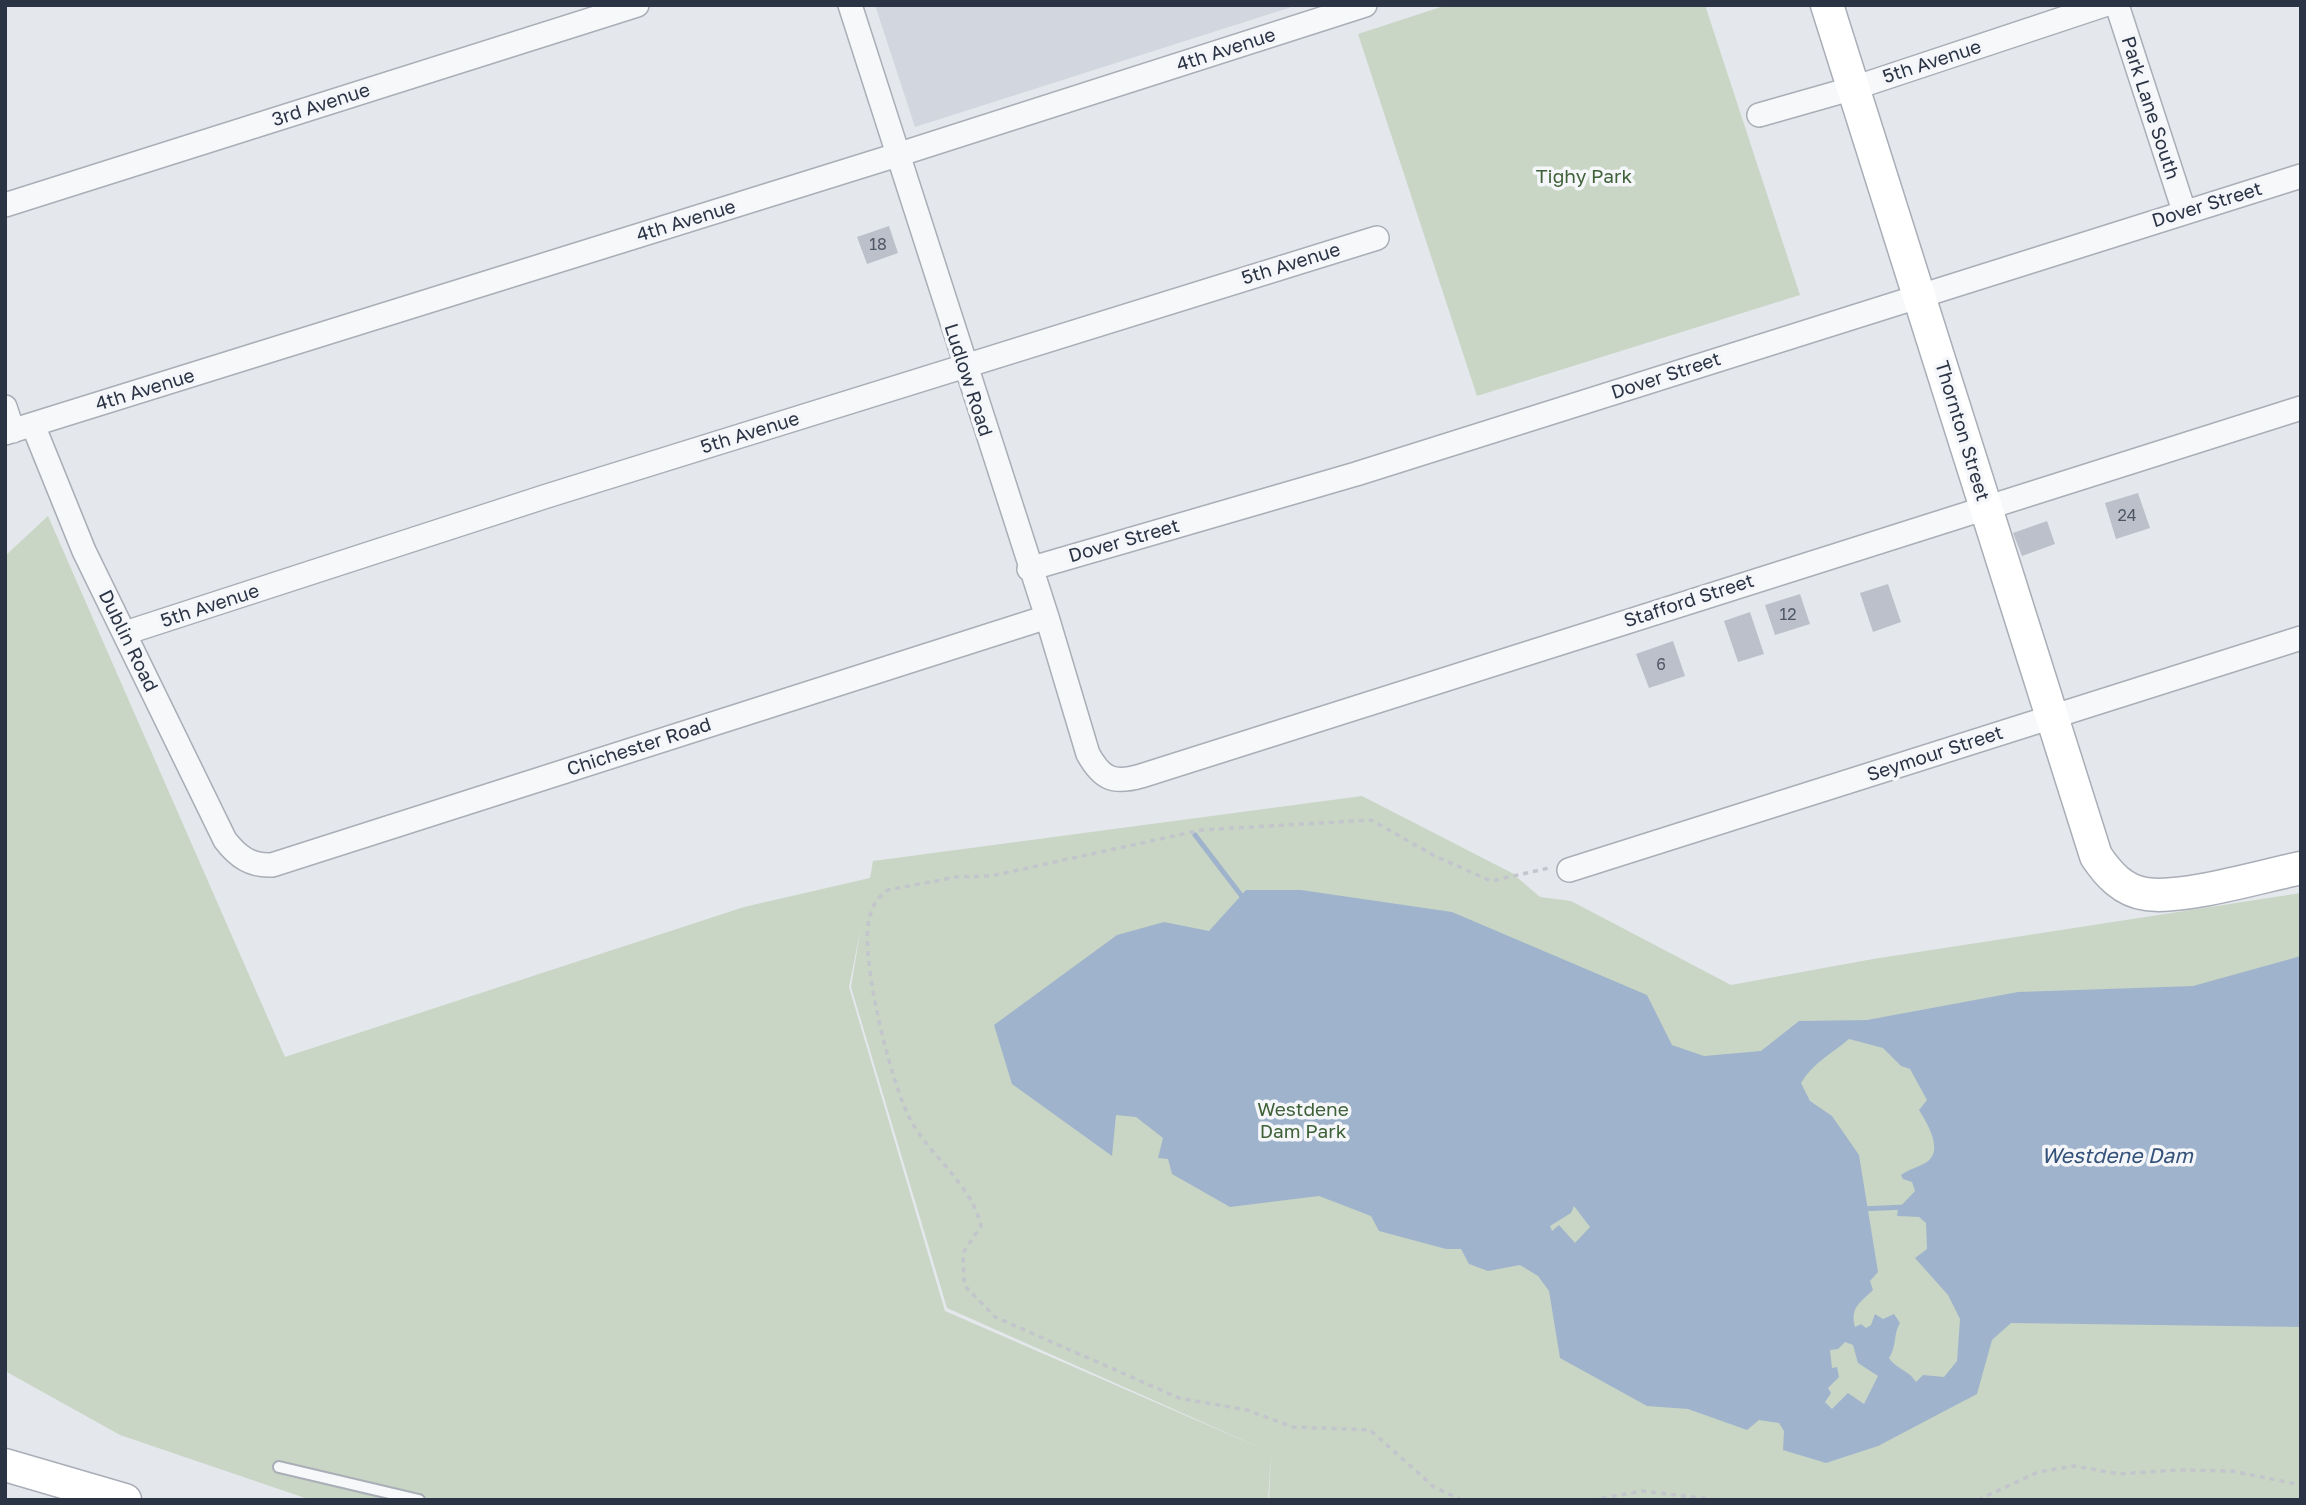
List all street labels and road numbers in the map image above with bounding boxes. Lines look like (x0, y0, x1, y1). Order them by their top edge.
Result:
street label: 4th Avenue (1174, 23, 1278, 77)
street label: Park Lane South (2116, 33, 2184, 183)
street label: 5th Avenue (1880, 35, 1984, 89)
street label: 3rd Avenue (269, 78, 373, 132)
street label: Dover Street (2149, 177, 2265, 233)
street label: 4th Avenue (634, 195, 738, 247)
street label: 5th Avenue (1239, 238, 1343, 290)
street label: Ludlow Road (939, 321, 997, 439)
street label: Dover Street (1608, 348, 1724, 404)
street label: Thornton Street (1930, 358, 1994, 504)
street label: 4th Avenue (93, 364, 197, 416)
street label: 5th Avenue (698, 407, 802, 459)
street label: Dover Street (1066, 514, 1182, 568)
street label: Stafford Street (1621, 569, 1757, 633)
street label: 5th Avenue (158, 579, 262, 633)
street label: Dublin Road (94, 586, 162, 696)
street label: Chichester Road (564, 713, 714, 781)
street label: Seymour Street (1864, 721, 2006, 787)

